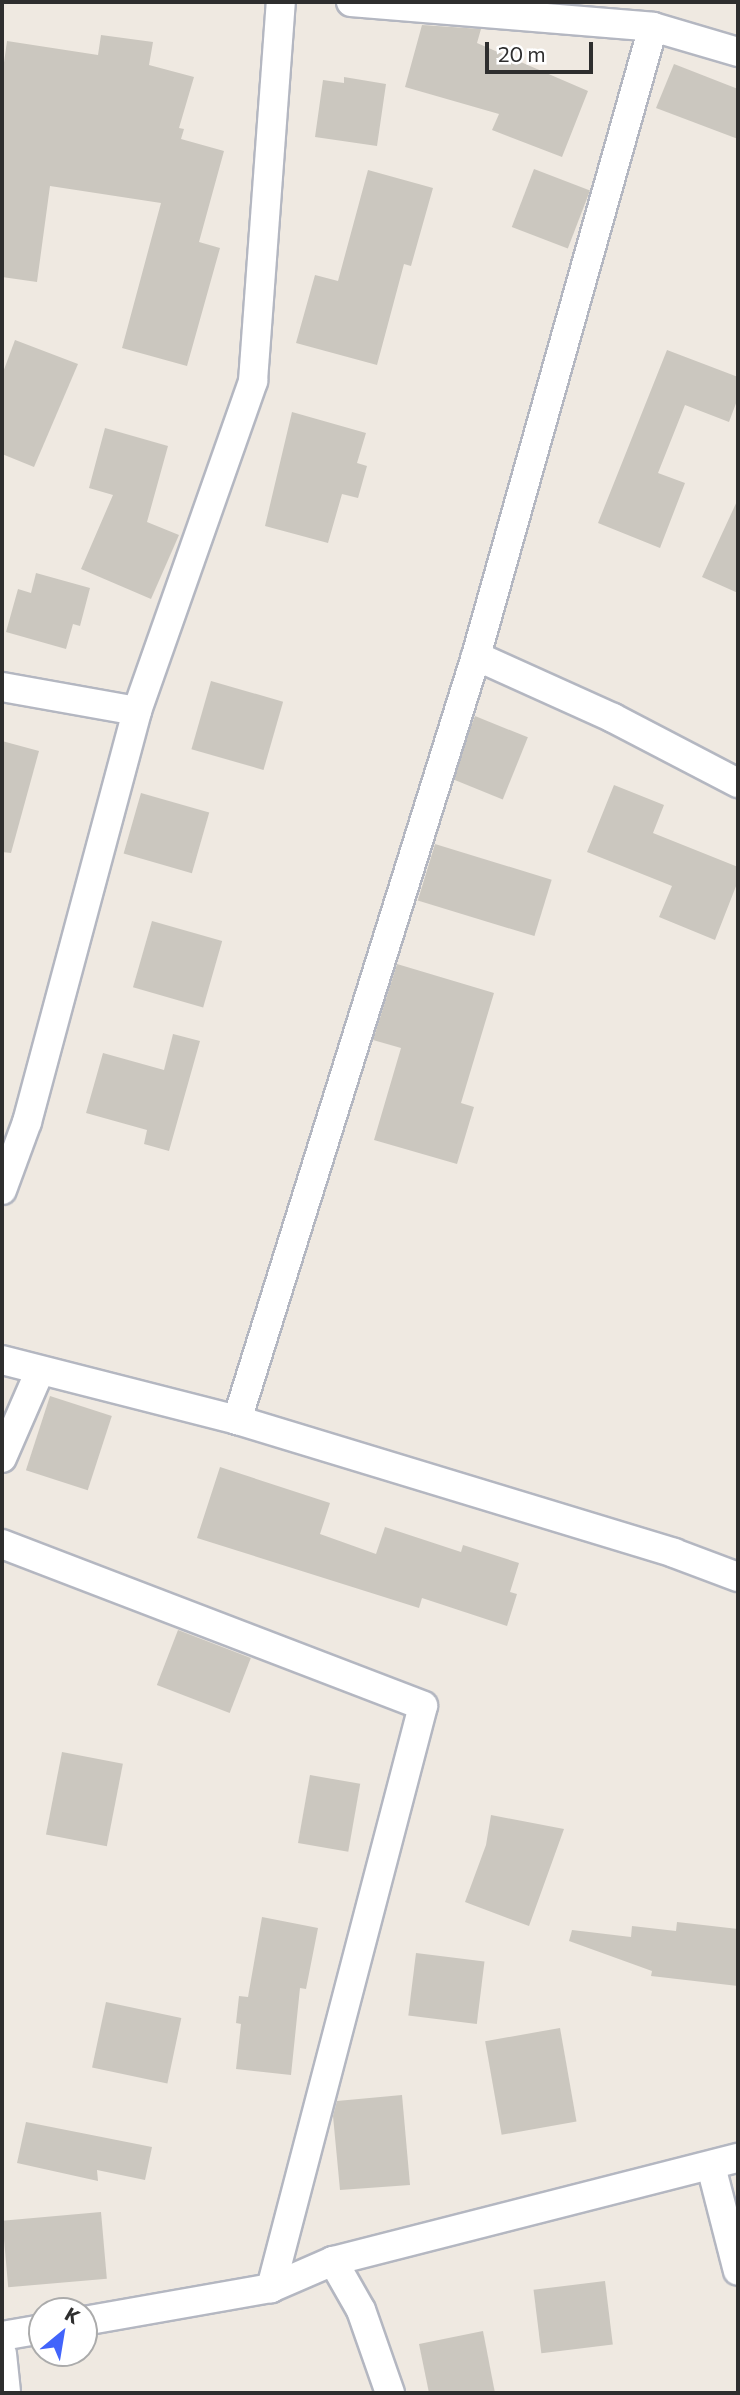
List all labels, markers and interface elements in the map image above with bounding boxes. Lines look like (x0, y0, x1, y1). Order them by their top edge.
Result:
scale bar (488, 28, 596, 72)
text: 20 m (498, 41, 546, 66)
north arrow (28, 2297, 98, 2367)
text: K (61, 2302, 84, 2328)

